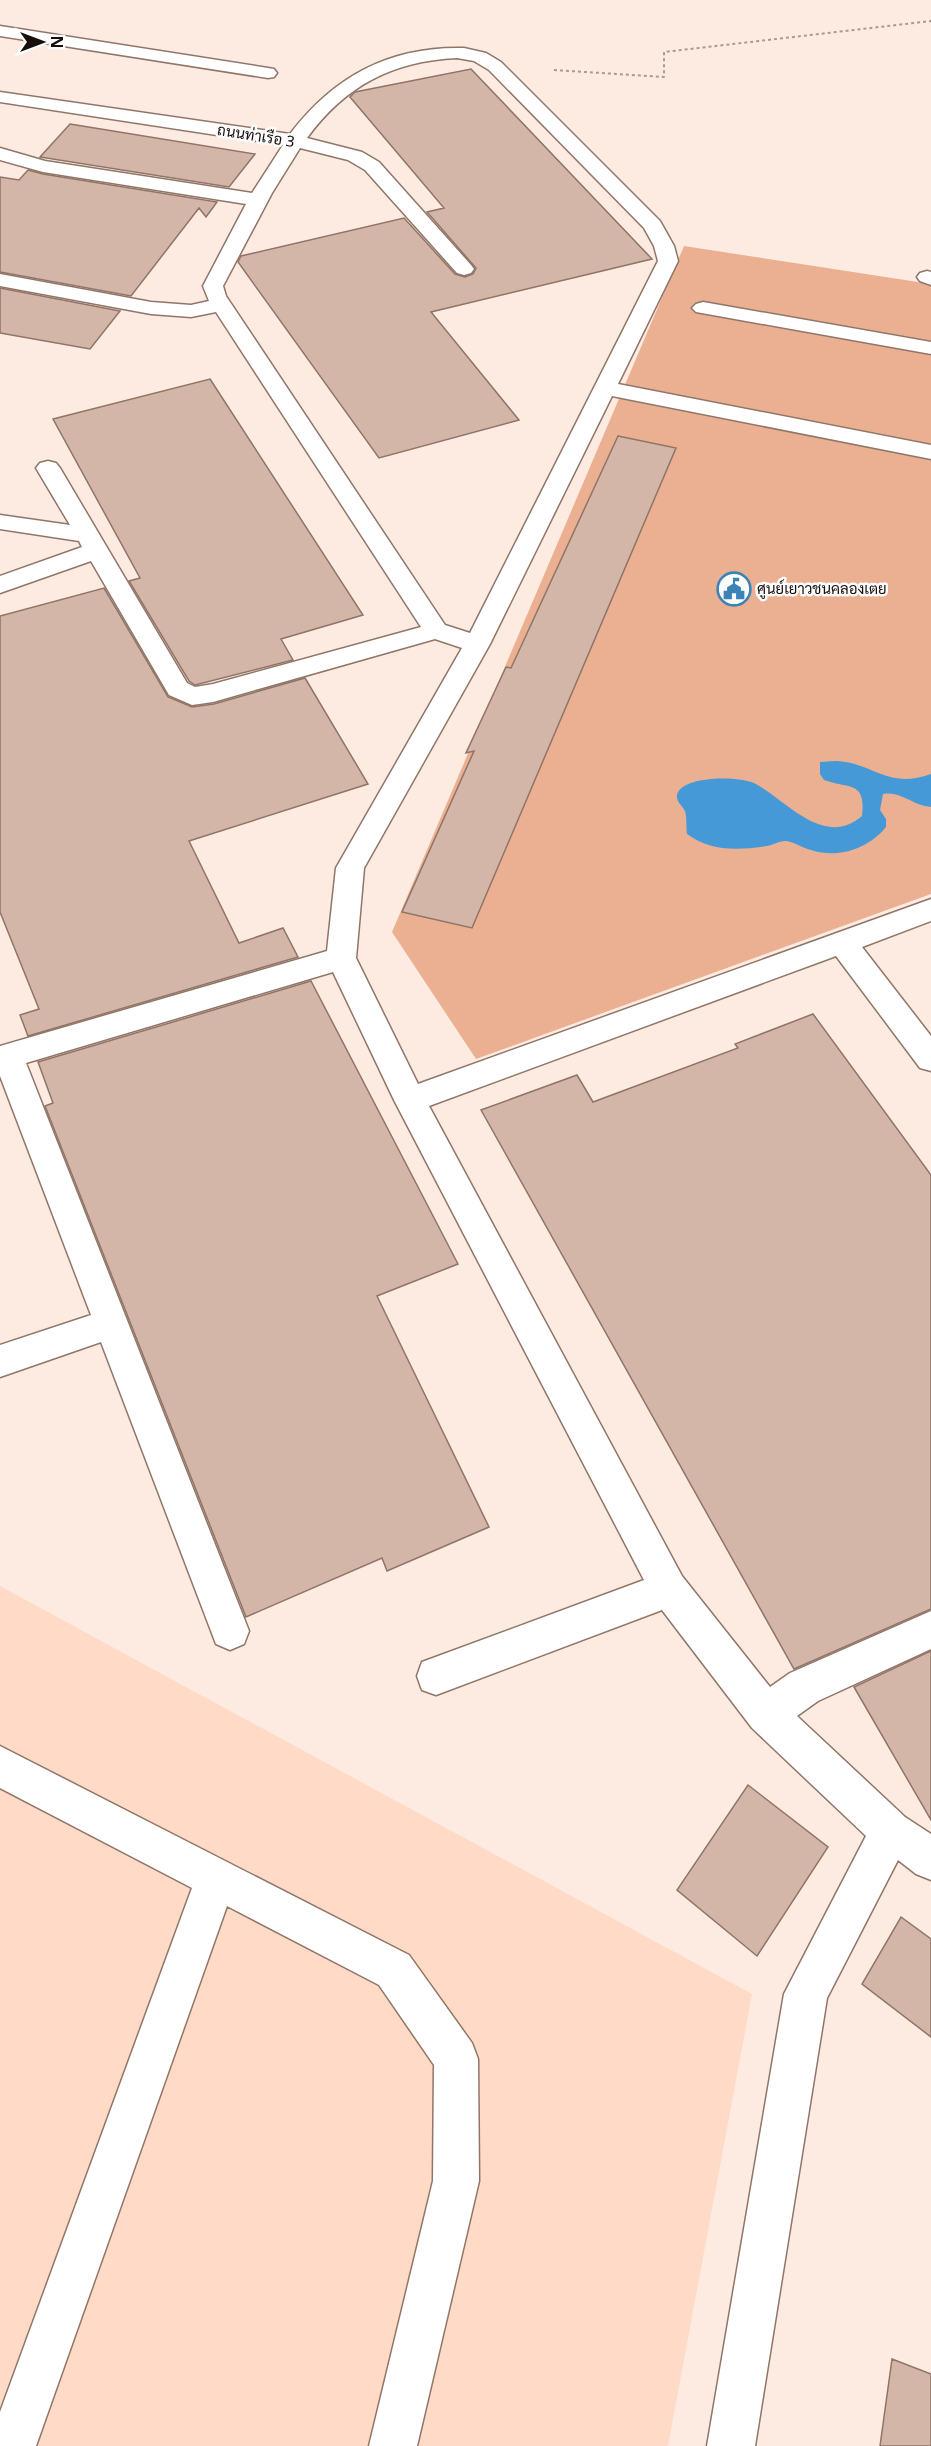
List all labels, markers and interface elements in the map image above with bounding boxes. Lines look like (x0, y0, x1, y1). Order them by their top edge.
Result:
north arrow (12, 12, 72, 72)
text: N (46, 35, 68, 49)
street label: ถนนท่าเรือ 3 (216, 119, 296, 151)
public building icon: ศูนย์เยาวชนคลองเตย (716, 571, 752, 607)
place label: ศูนย์เยาวชนคลองเตย (757, 578, 887, 599)

